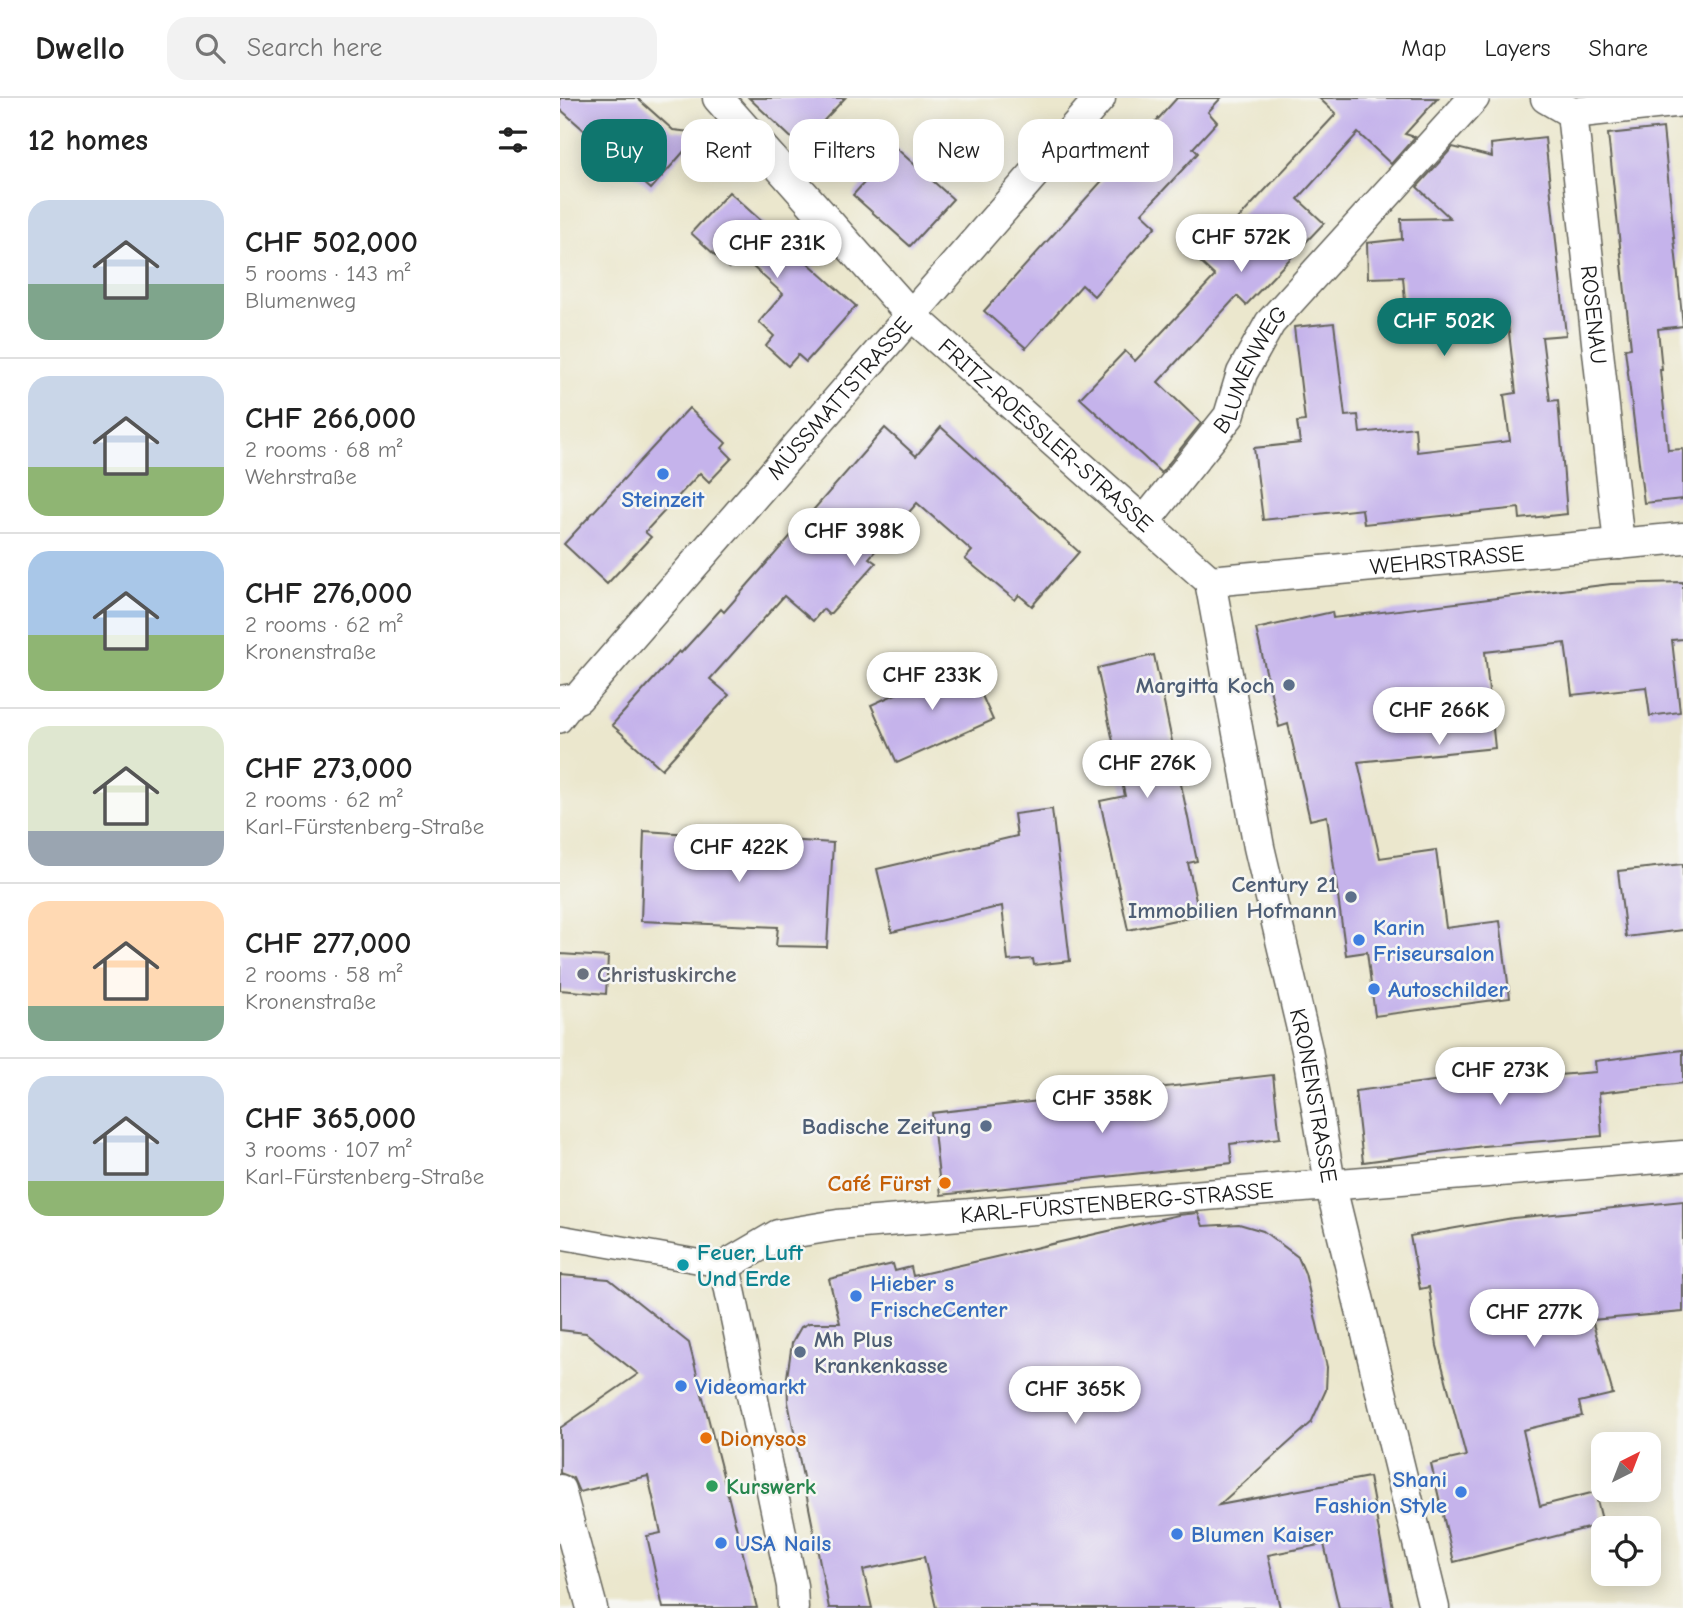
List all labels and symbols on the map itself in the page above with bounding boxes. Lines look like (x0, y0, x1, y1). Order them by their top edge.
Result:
pin: CHF 572K (1169, 214, 1313, 274)
pin: CHF 231K (705, 220, 849, 280)
street label: ROSENAU (1575, 264, 1613, 366)
pin: CHF 502K (1372, 299, 1516, 358)
street label: BLUMENWEG (1207, 300, 1293, 439)
street label: MÜSSMATTSTRASSE (761, 311, 917, 485)
street label: FRITZ-ROESSLER-STRASSE (933, 333, 1159, 538)
marker: Steinzeit (655, 466, 671, 482)
place label: Steinzeit (622, 486, 705, 513)
pin: CHF 398K (782, 508, 926, 568)
street label: WEHRSTRASSE (1368, 539, 1526, 580)
pin: CHF 233K (860, 652, 1004, 712)
place label: Margitta Koch (1136, 672, 1275, 699)
marker: Margitta Koch (1281, 677, 1297, 693)
pin: CHF 266K (1367, 688, 1511, 747)
pin: CHF 276K (1075, 740, 1219, 800)
pin: CHF 422K (667, 824, 811, 884)
place label: Century 21 Immobilien Hofmann (1128, 871, 1337, 924)
marker: Century 21 Immobilien Hofmann (1343, 889, 1359, 905)
place label: Karin Friseursalon (1373, 914, 1495, 967)
marker: Karin Friseursalon (1351, 932, 1367, 948)
place label: Christuskirche (597, 961, 736, 988)
marker: Christuskirche (575, 966, 591, 982)
place label: Autoschilder (1388, 976, 1509, 1003)
marker: Autoschilder (1366, 981, 1382, 997)
street label: KRONENSTRASSE (1284, 1006, 1343, 1185)
pin: CHF 273K (1428, 1048, 1572, 1107)
pin: CHF 358K (1030, 1076, 1174, 1135)
place label: Badische Zeitung (802, 1113, 972, 1140)
marker: Badische Zeitung (978, 1118, 994, 1134)
place label: Café Fürst (827, 1170, 931, 1197)
marker: Café Fürst (937, 1175, 953, 1191)
street label: KARL-FÜRSTENBERG-STRASSE (959, 1176, 1275, 1228)
place label: Feuer, Luft Und Erde (697, 1239, 804, 1292)
marker: Feuer, Luft Und Erde (675, 1257, 691, 1273)
place label: Hieber s FrischeCenter (870, 1270, 1008, 1323)
marker: Hieber s FrischeCenter (848, 1288, 864, 1304)
pin: CHF 277K (1462, 1290, 1606, 1349)
place label: Mh Plus Krankenkasse (814, 1326, 948, 1379)
marker: Mh Plus Krankenkasse (792, 1344, 808, 1360)
pin: CHF 365K (1003, 1366, 1147, 1426)
place label: Videomarkt (695, 1373, 807, 1400)
marker: Videomarkt (673, 1378, 689, 1394)
place label: Dionysos (720, 1425, 806, 1452)
marker: Dionysos (698, 1430, 714, 1446)
north arrow (1591, 1432, 1661, 1502)
place label: Shani Fashion Style (1315, 1466, 1447, 1519)
place label: Kurswerk (726, 1473, 816, 1500)
marker: Kurswerk (704, 1478, 720, 1494)
marker: Shani Fashion Style (1453, 1484, 1469, 1500)
place label: Blumen Kaiser (1191, 1521, 1334, 1548)
marker: Blumen Kaiser (1169, 1526, 1185, 1542)
place label: USA Nails (735, 1530, 832, 1557)
marker: USA Nails (713, 1535, 729, 1551)

